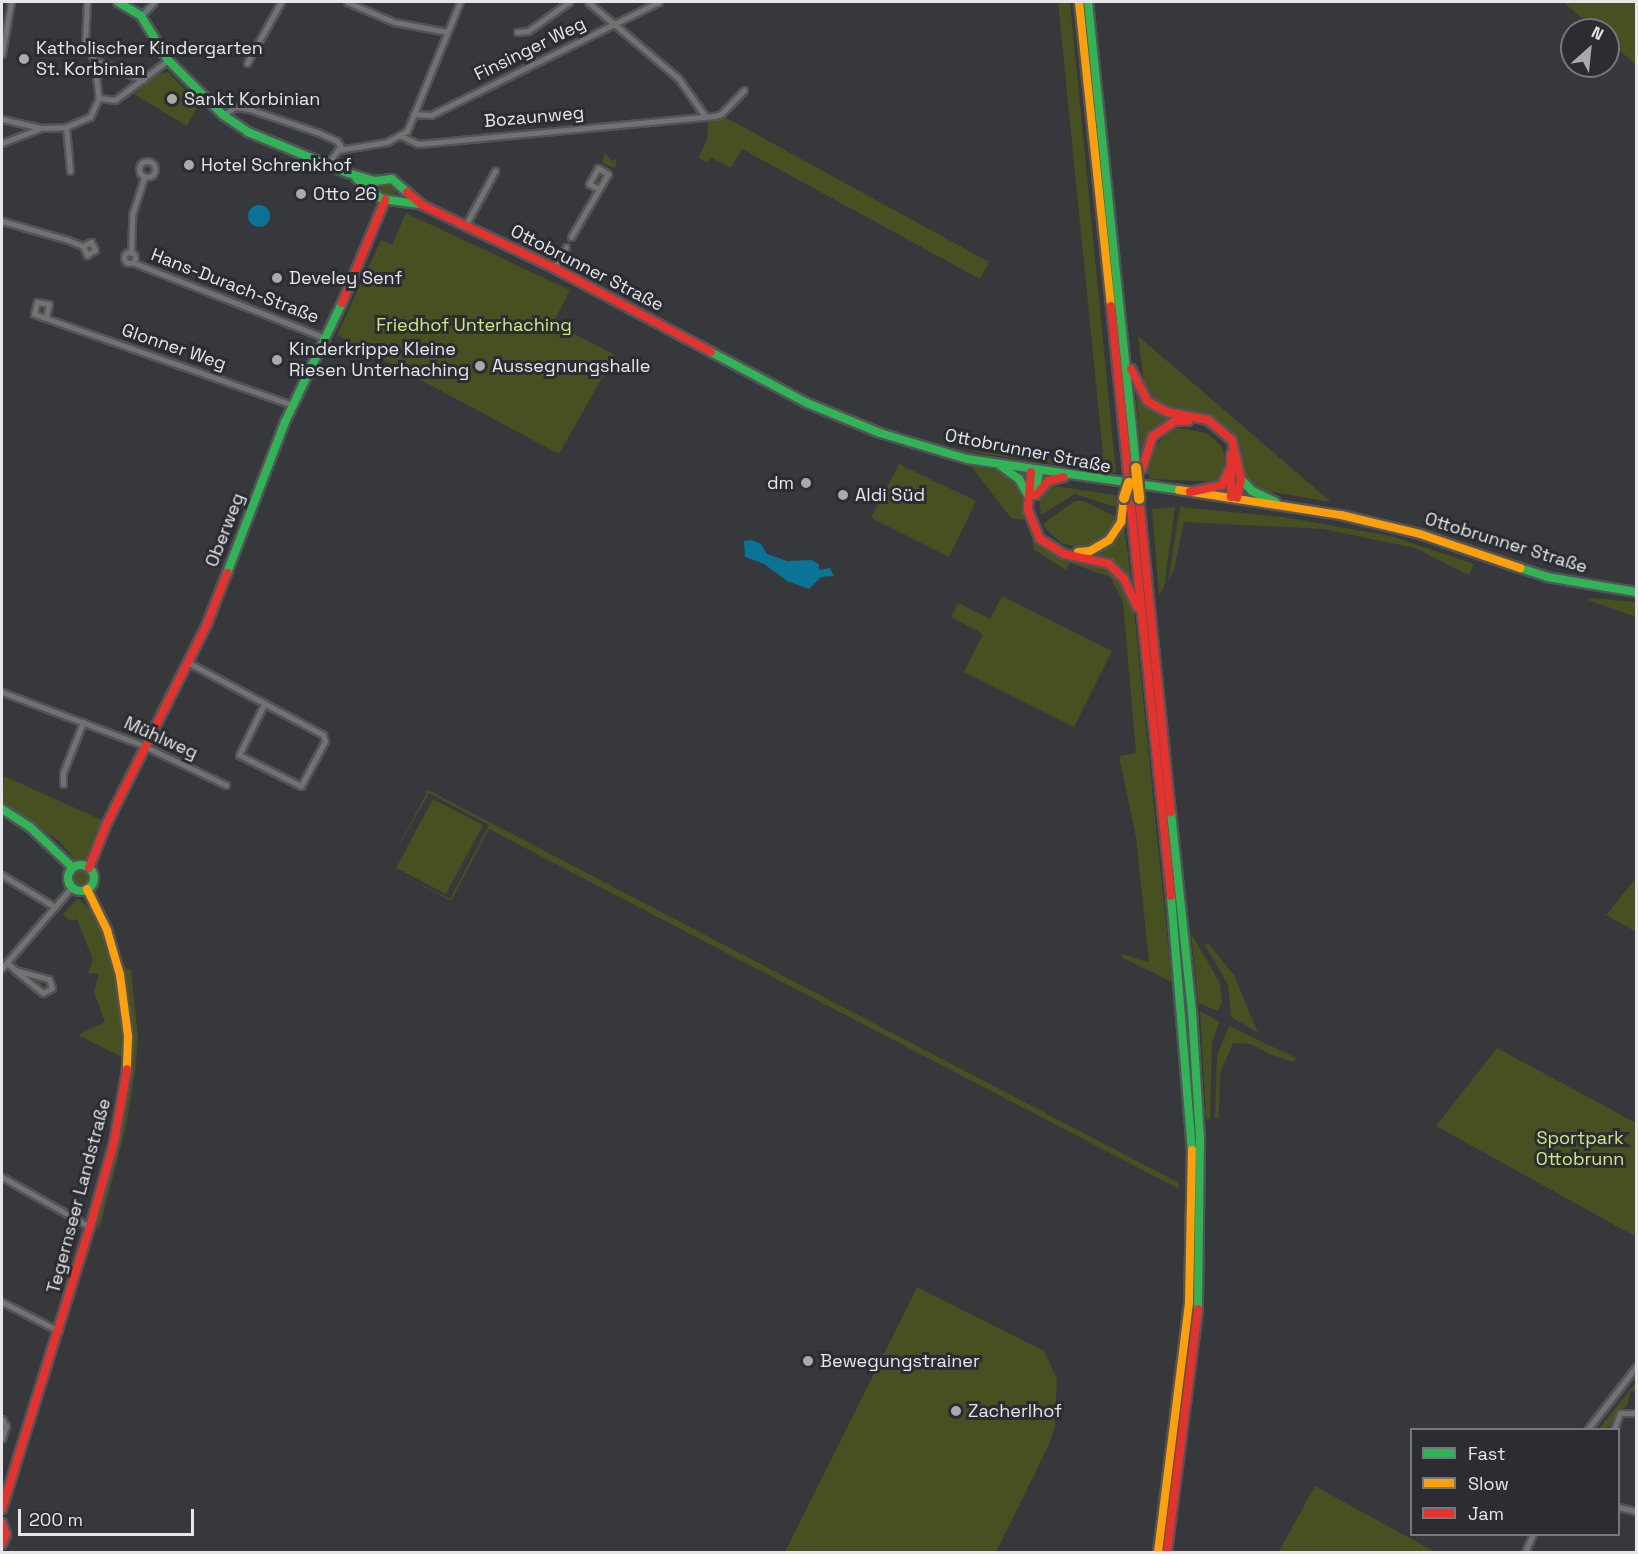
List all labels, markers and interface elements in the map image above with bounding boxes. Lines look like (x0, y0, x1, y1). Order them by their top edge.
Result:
street label: Finsinger Weg (471, 13, 589, 85)
north arrow (1560, 18, 1620, 78)
text: N (1588, 22, 1607, 45)
place label: Katholischer Kindergarten St. Korbinian (36, 38, 263, 80)
marker: Katholischer Kindergarten St. Korbinian (17, 52, 31, 66)
place label: Sankt Korbinian (184, 88, 320, 110)
marker: Sankt Korbinian (165, 92, 179, 106)
street label: Bozaunweg (483, 102, 585, 132)
place label: Hotel Schrenkhof (201, 154, 352, 176)
marker: Hotel Schrenkhof (182, 158, 196, 172)
place label: Otto 26 (313, 183, 377, 205)
marker: Otto 26 (294, 187, 308, 201)
street label: Ottobrunner Straße (507, 220, 667, 316)
street label: Hans-Durach-Straße (148, 244, 322, 328)
place label: Develey Senf (289, 267, 402, 289)
marker: Develey Senf (270, 271, 284, 285)
park label: Friedhof Unterhaching (376, 314, 572, 336)
street label: Glonner Weg (119, 319, 229, 375)
place label: Kinderkrippe Kleine Riesen Unterhaching (289, 339, 469, 382)
marker: Kinderkrippe Kleine Riesen Unterhaching (270, 353, 284, 367)
place label: Aussegnungshalle (492, 355, 650, 377)
marker: Aussegnungshalle (473, 359, 487, 373)
street label: Ottobrunner Straße (943, 424, 1113, 478)
place label: dm (767, 472, 794, 494)
marker: dm (799, 476, 813, 490)
place label: Aldi Süd (855, 484, 925, 506)
marker: Aldi Süd (836, 488, 850, 502)
street label: Oberweg (201, 490, 249, 570)
street label: Ottobrunner Straße (1422, 508, 1590, 578)
street label: Mühlweg (121, 712, 201, 764)
street label: Tegernseer Landstraße (43, 1096, 115, 1296)
park label: Sportpark Ottobrunn (1536, 1128, 1624, 1170)
place label: Bewegungstrainer (820, 1350, 980, 1372)
marker: Bewegungstrainer (801, 1354, 815, 1368)
place label: Zacherlhof (968, 1400, 1062, 1422)
marker: Zacherlhof (949, 1404, 963, 1418)
legend (1410, 1428, 1620, 1536)
text: Fast (1468, 1442, 1505, 1465)
text: Slow (1468, 1472, 1509, 1495)
scale bar (21, 1497, 196, 1535)
text: Jam (1468, 1502, 1504, 1525)
text: 200 m (29, 1508, 83, 1531)

